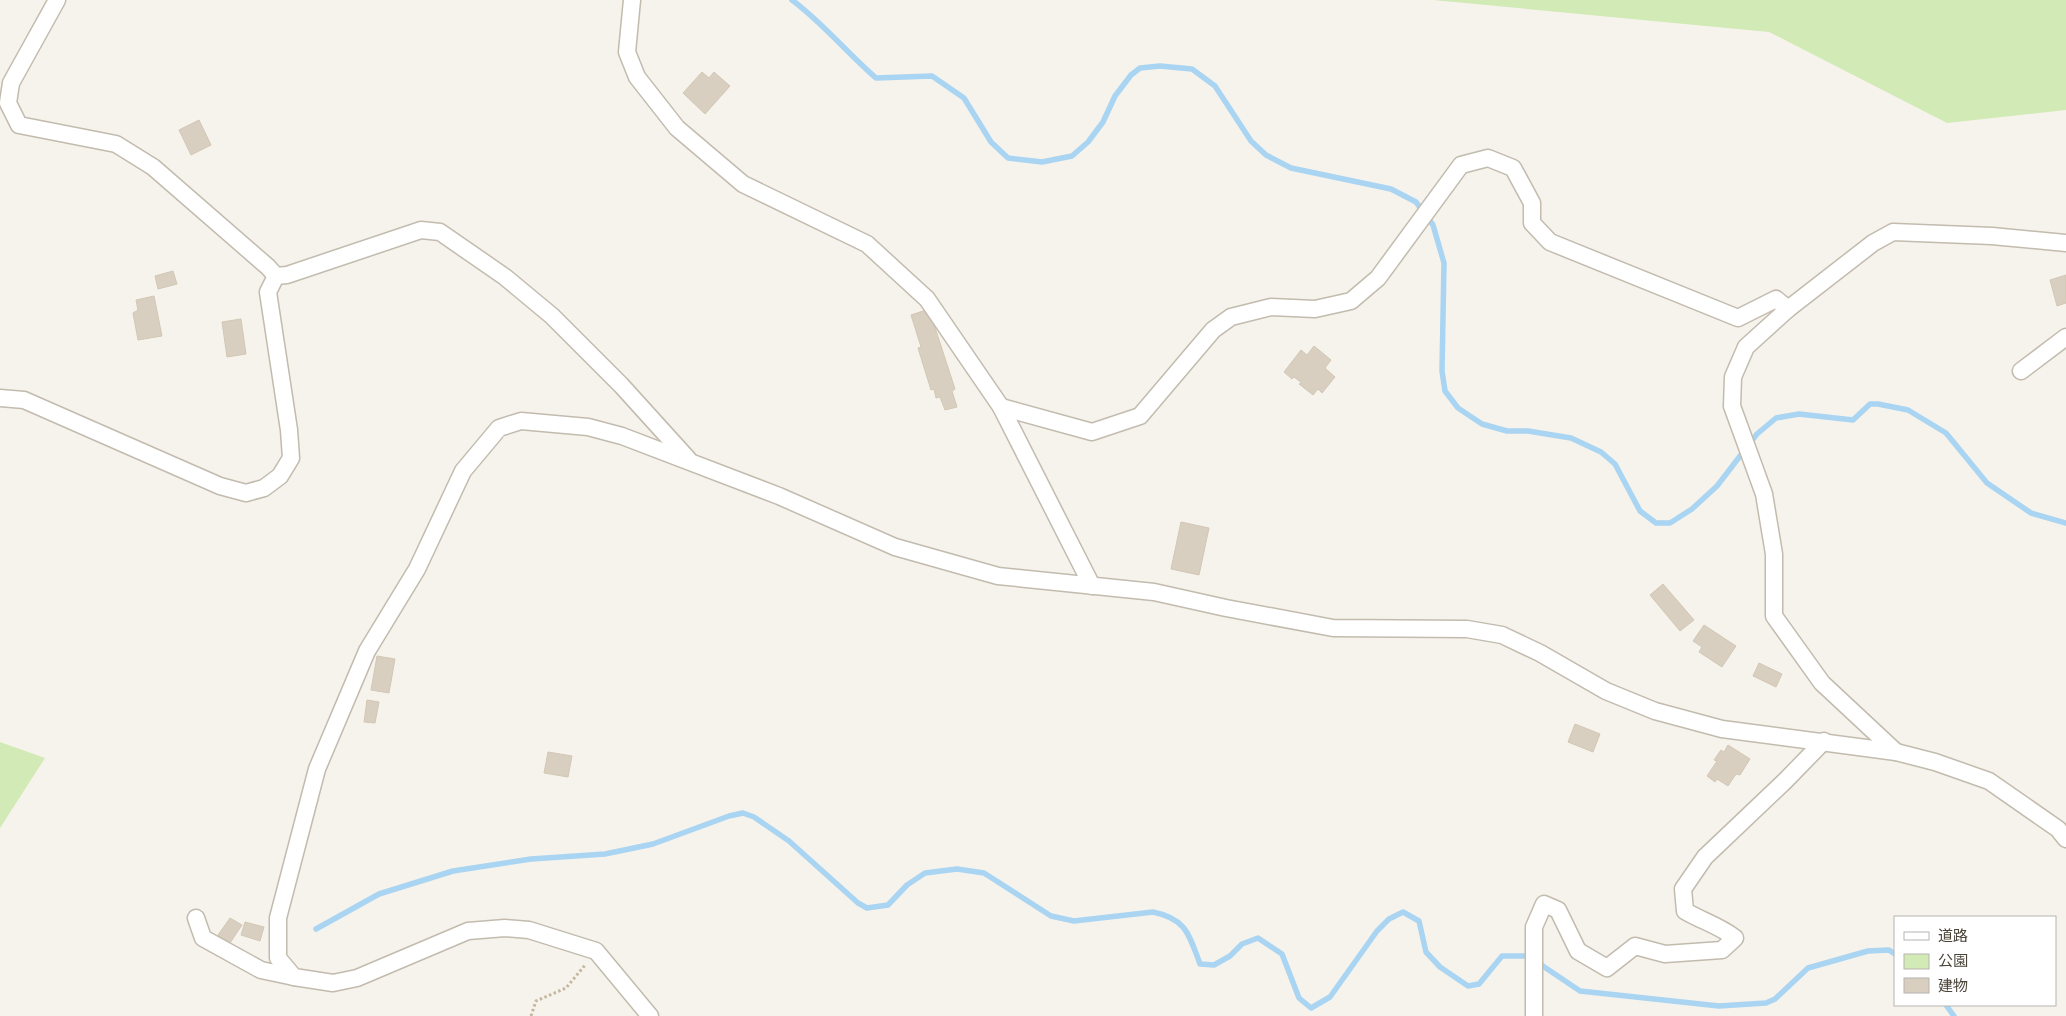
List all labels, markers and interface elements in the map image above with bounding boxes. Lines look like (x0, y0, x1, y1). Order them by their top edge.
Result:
legend (1894, 916, 2056, 1006)
text: 道路 (1938, 926, 1968, 945)
text: 公園 (1938, 951, 1968, 970)
text: 建物 (1938, 976, 1968, 995)

